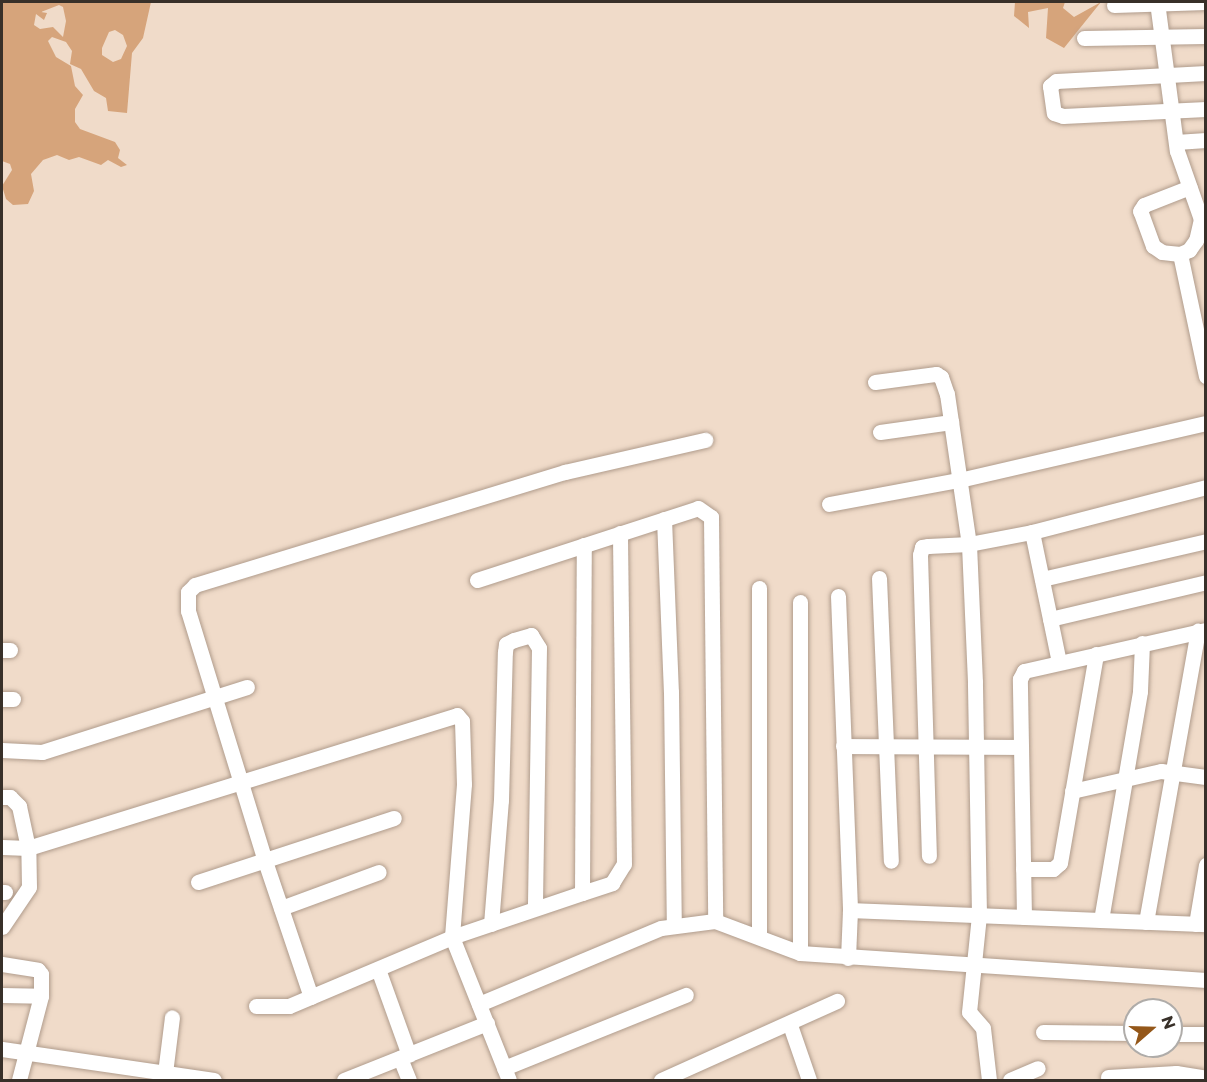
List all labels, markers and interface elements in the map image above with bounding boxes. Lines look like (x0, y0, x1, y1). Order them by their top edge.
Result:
north arrow (1123, 998, 1183, 1058)
text: N (1157, 1013, 1180, 1032)

